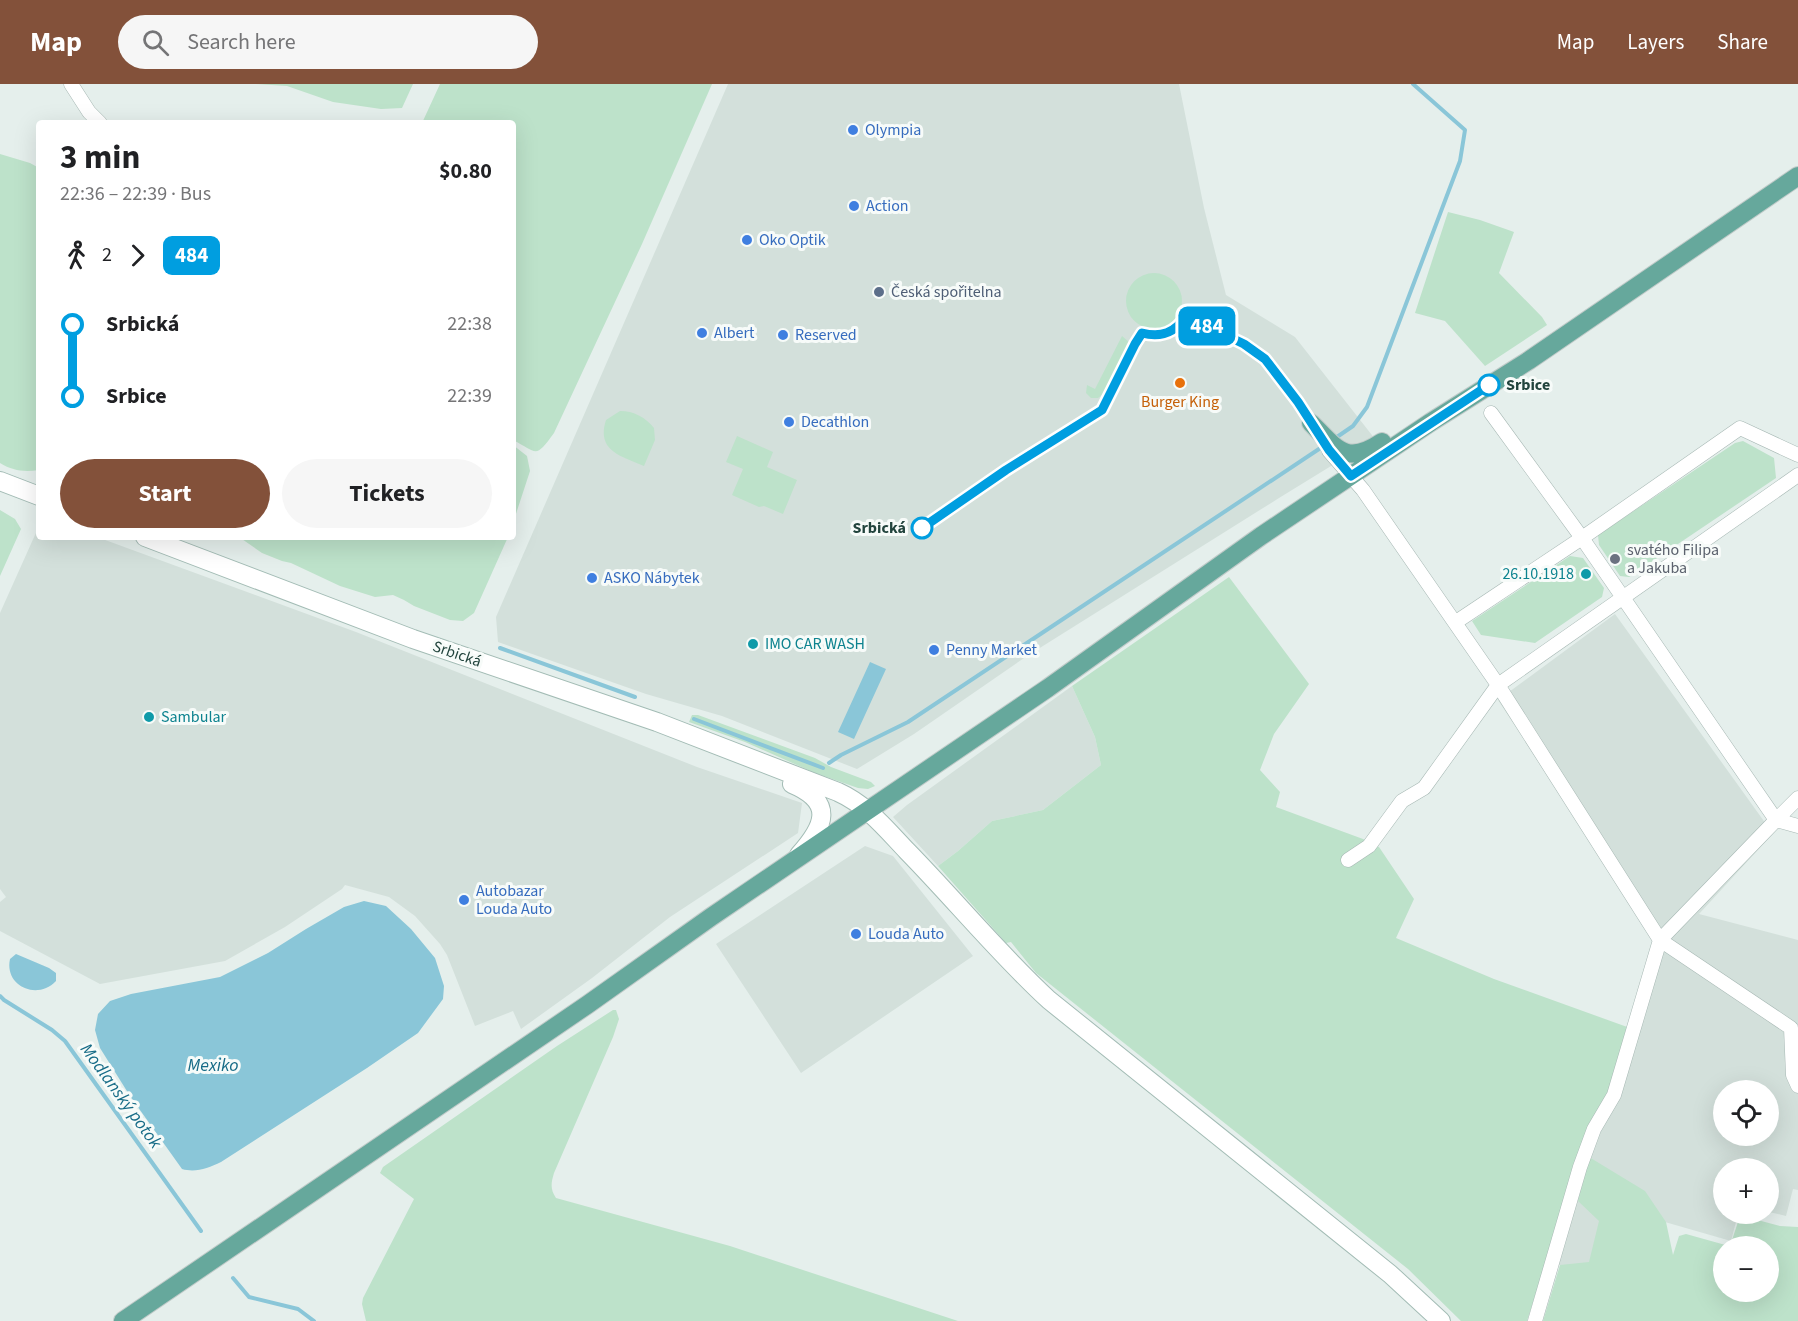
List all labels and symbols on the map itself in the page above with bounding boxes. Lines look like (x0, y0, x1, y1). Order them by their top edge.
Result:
place label: Olympia (865, 119, 921, 141)
marker: Olympia (846, 123, 860, 137)
place label: Action (866, 195, 909, 217)
marker: Action (847, 199, 861, 213)
place label: Oko Optik (759, 229, 826, 251)
marker: Oko Optik (740, 233, 754, 247)
place label: Česká spořitelna (891, 281, 1002, 303)
marker: Česká spořitelna (872, 285, 886, 299)
line badge: 484 (1172, 306, 1242, 346)
place label: Albert (714, 322, 755, 344)
place label: Reserved (795, 324, 857, 346)
marker: Albert (695, 326, 709, 340)
marker: Reserved (776, 328, 790, 342)
marker: Srbice (1478, 374, 1500, 396)
place label: Srbice (1506, 374, 1550, 396)
marker: Burger King (1173, 376, 1187, 390)
place label: Burger King (1141, 391, 1219, 413)
place label: Decathlon (801, 411, 869, 433)
marker: Decathlon (782, 415, 796, 429)
place label: Srbická (853, 517, 906, 539)
marker: Srbická (911, 517, 933, 539)
place label: svatého Filipa a Jakuba (1627, 539, 1719, 579)
marker: svatého Filipa a Jakuba (1608, 552, 1622, 566)
place label: 26.10.1918 (1502, 563, 1574, 585)
place label: ASKO Nábytek (604, 567, 700, 589)
marker: 26.10.1918 (1579, 567, 1593, 581)
marker: ASKO Nábytek (585, 571, 599, 585)
place label: IMO CAR WASH (765, 633, 865, 655)
street label: Srbická (430, 635, 484, 673)
marker: IMO CAR WASH (746, 637, 760, 651)
place label: Penny Market (946, 639, 1037, 661)
marker: Penny Market (927, 643, 941, 657)
place label: Sambular (161, 706, 227, 728)
marker: Sambular (142, 710, 156, 724)
place label: Autobazar Louda Auto (476, 880, 552, 920)
marker: Autobazar Louda Auto (457, 893, 471, 907)
place label: Louda Auto (868, 923, 944, 945)
marker: Louda Auto (849, 927, 863, 941)
water label: Modlanský potok (74, 1038, 168, 1154)
water label: Mexiko (188, 1053, 238, 1078)

